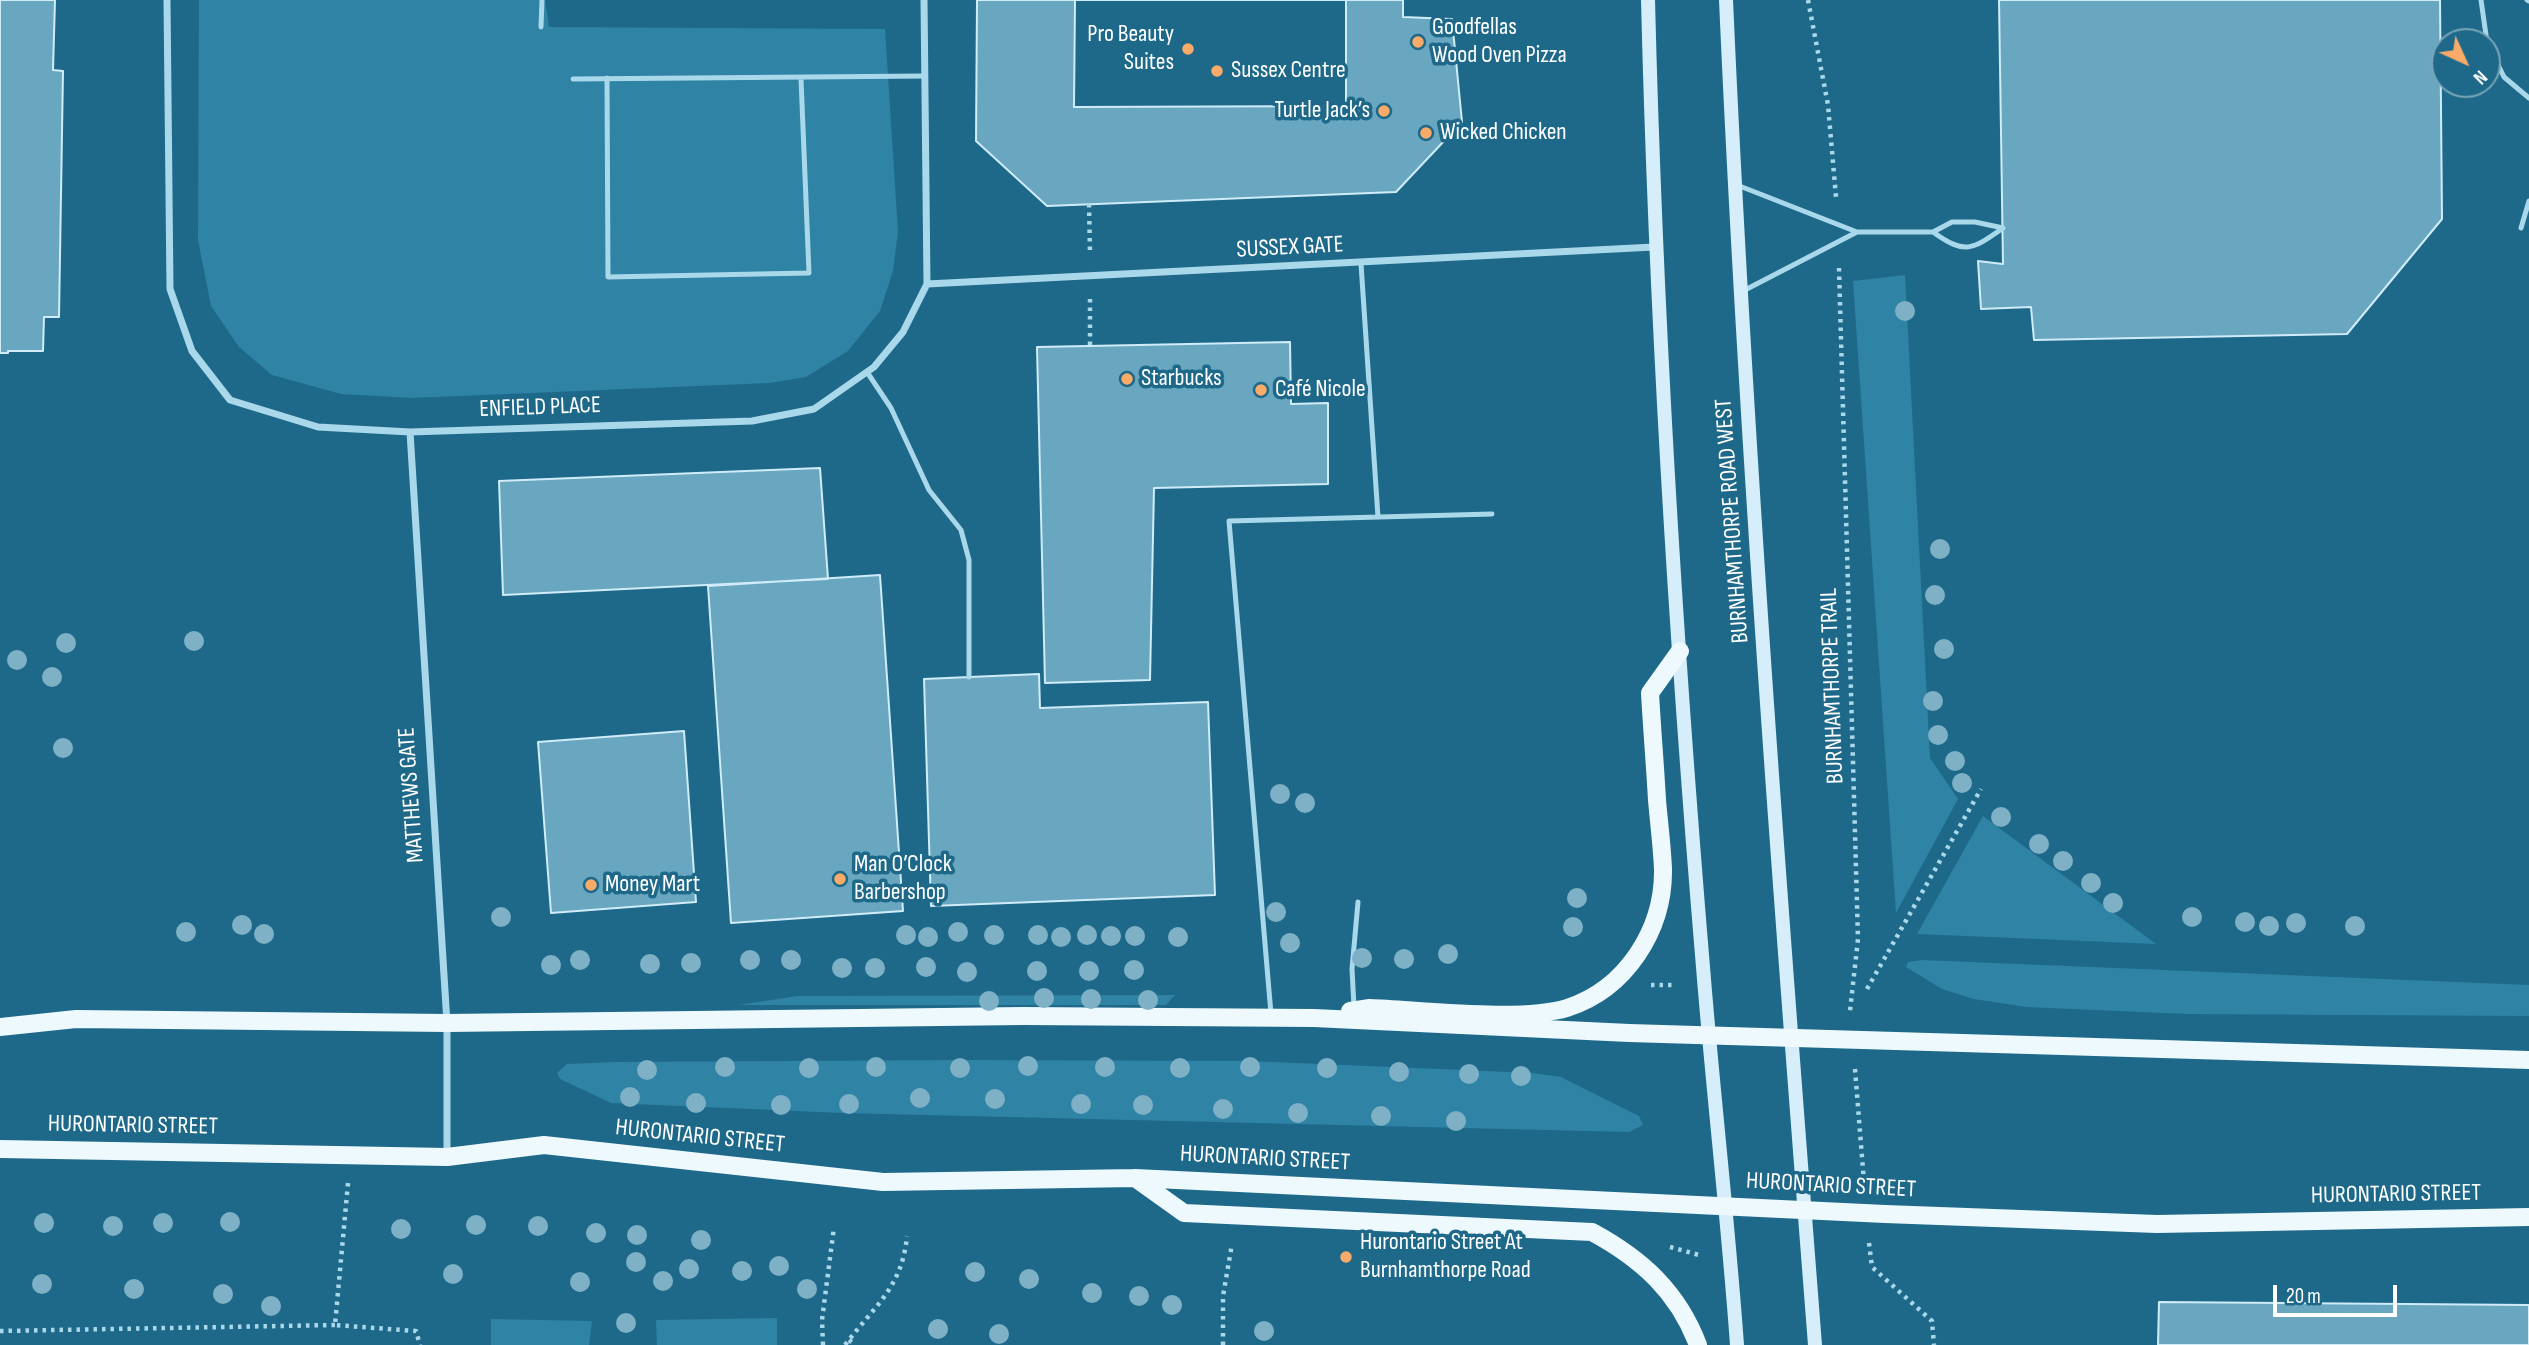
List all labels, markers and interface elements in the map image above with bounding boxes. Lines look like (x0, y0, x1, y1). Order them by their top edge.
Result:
place label: Goodfellas Wood Oven Pizza (1432, 14, 1567, 70)
place label: Pro Beauty Suites (1087, 21, 1174, 77)
north arrow (2431, 28, 2501, 98)
marker: Goodfellas Wood Oven Pizza (1410, 34, 1426, 50)
marker: Pro Beauty Suites (1180, 41, 1196, 57)
place label: Sussex Centre (1231, 57, 1346, 85)
marker: Sussex Centre (1209, 63, 1225, 79)
text: N (2468, 65, 2492, 89)
place label: Turtle Jack’s (1275, 97, 1370, 125)
marker: Turtle Jack’s (1376, 103, 1392, 119)
place label: Wicked Chicken (1440, 119, 1567, 147)
marker: Wicked Chicken (1418, 125, 1434, 141)
street label: SUSSEX GATE (1236, 231, 1344, 265)
place label: Starbucks (1141, 365, 1222, 393)
marker: Starbucks (1119, 371, 1135, 387)
place label: Café Nicole (1275, 376, 1366, 404)
marker: Café Nicole (1253, 382, 1269, 398)
street label: ENFIELD PLACE (479, 391, 601, 425)
street label: BURNHAMTHORPE ROAD WEST (1710, 398, 1756, 644)
street label: BURNHAMTHORPE TRAIL (1815, 588, 1851, 784)
street label: MATTHEWS GATE (393, 726, 431, 864)
place label: Man O’Clock Barbershop (854, 851, 952, 907)
place label: Money Mart (605, 871, 700, 899)
marker: Man O’Clock Barbershop (832, 871, 848, 887)
marker: Money Mart (583, 877, 599, 893)
street label: HURONTARIO STREET (48, 1110, 218, 1142)
street label: HURONTARIO STREET (614, 1114, 786, 1160)
street label: HURONTARIO STREET (1179, 1140, 1351, 1178)
street label: HURONTARIO STREET (1745, 1167, 1917, 1205)
street label: HURONTARIO STREET (2311, 1179, 2481, 1211)
place label: Hurontario Street At Burnhamthorpe Road (1360, 1229, 1531, 1285)
marker: Hurontario Street At Burnhamthorpe Road (1338, 1249, 1354, 1265)
scale bar (2277, 1272, 2401, 1316)
text: 20 m (2286, 1284, 2321, 1309)

